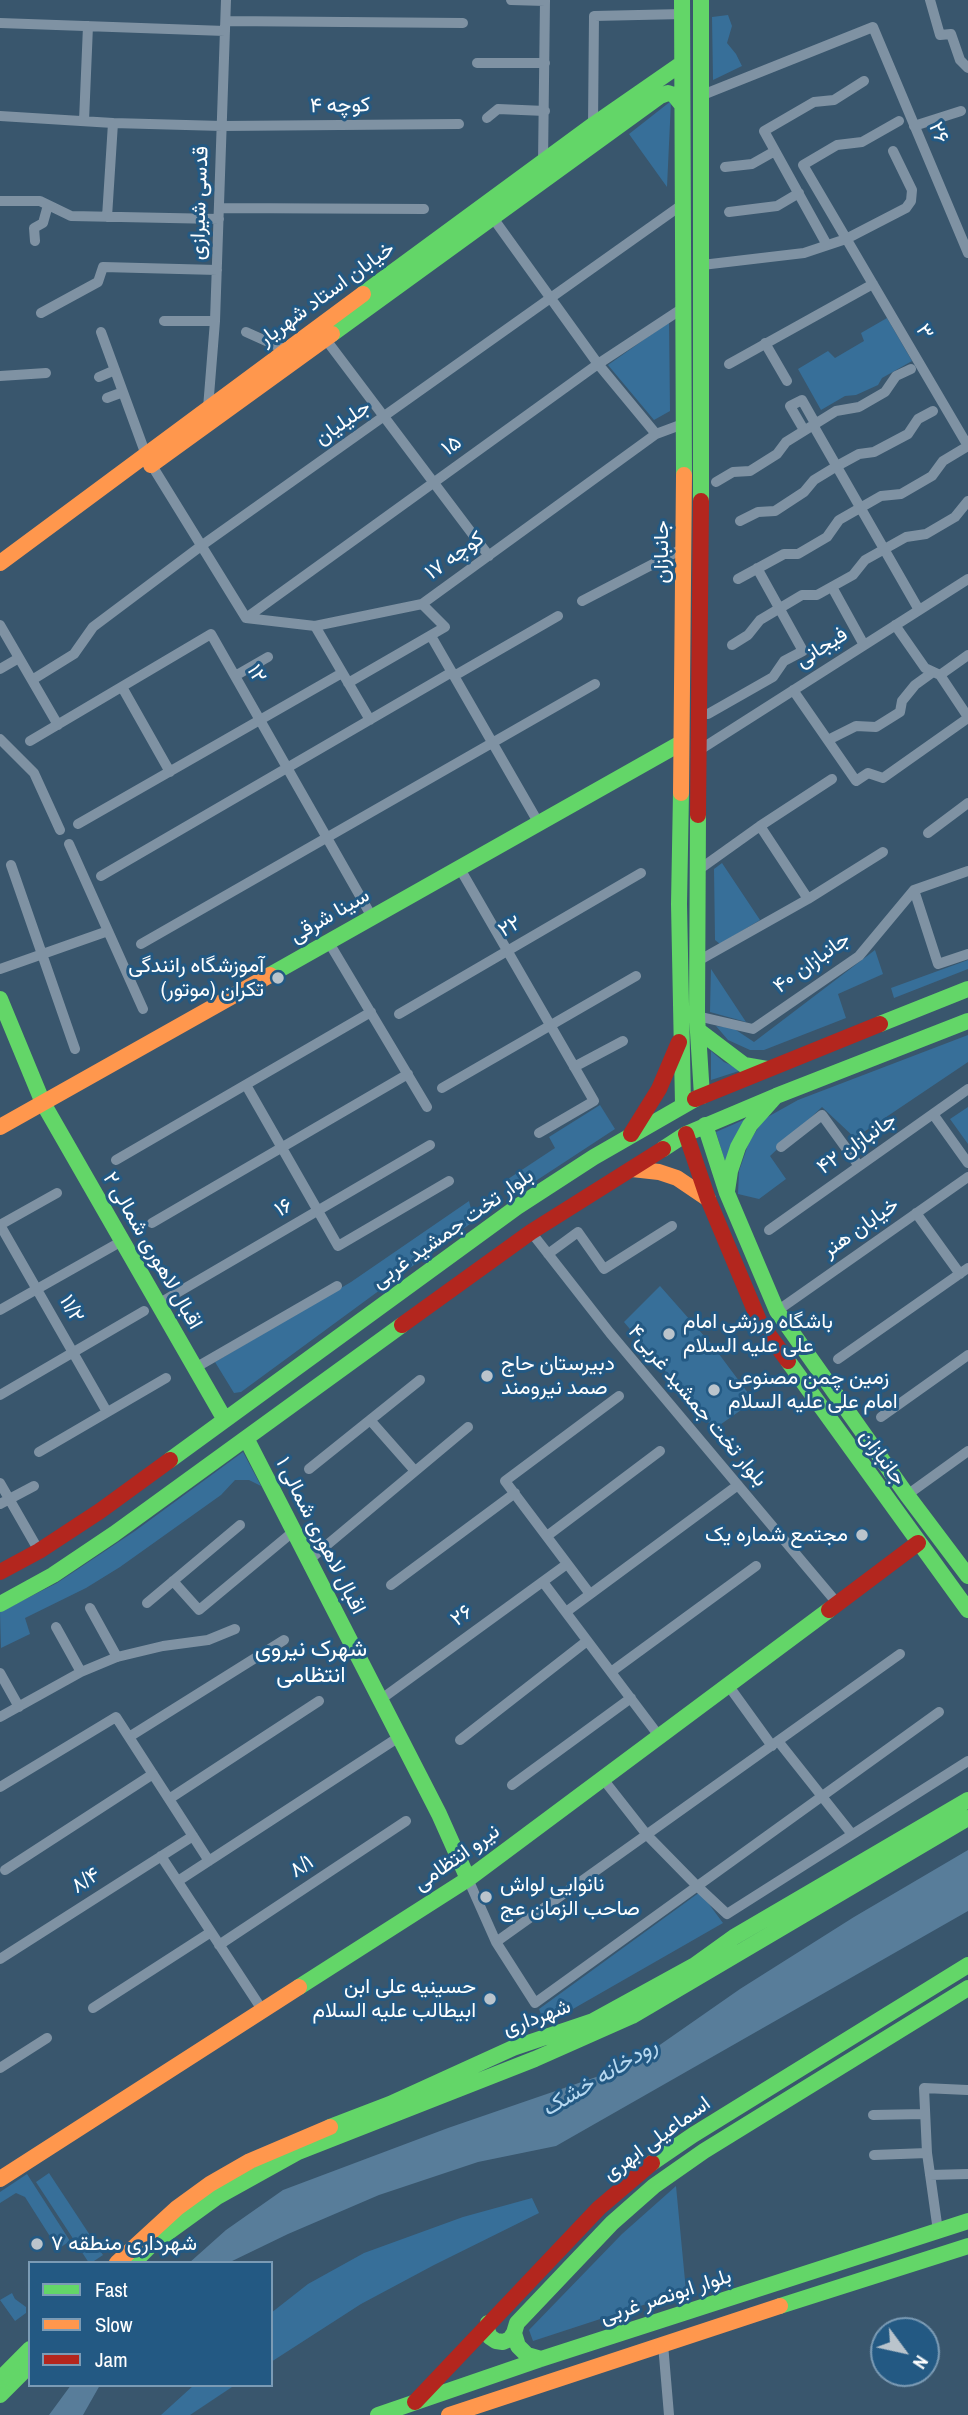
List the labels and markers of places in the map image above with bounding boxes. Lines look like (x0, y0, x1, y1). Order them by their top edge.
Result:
place label: آموزشگاه رانندگی تکران (موتور) (128, 953, 264, 1003)
marker: آموزشگاه رانندگی تکران (موتور) (270, 970, 286, 986)
place label: باشگاه ورزشی امام علی علیه السلام (683, 1309, 833, 1359)
marker: باشگاه ورزشی امام علی علیه السلام (661, 1326, 677, 1342)
place label: دبیرستان حاج صمد نیرومند (501, 1351, 615, 1401)
place label: زمین چمن مصنوعی امام علی علیه السلام (728, 1365, 898, 1415)
marker: دبیرستان حاج صمد نیرومند (479, 1368, 495, 1384)
marker: زمین چمن مصنوعی امام علی علیه السلام (706, 1382, 722, 1398)
place label: مجتمع شماره یک (705, 1522, 848, 1548)
marker: مجتمع شماره یک (854, 1527, 870, 1543)
place label: نانوایی لواش صاحب الزمان عج (500, 1872, 640, 1922)
marker: نانوایی لواش صاحب الزمان عج (478, 1889, 494, 1905)
place label: حسینیه علی ابن ابیطالب علیه السلام (313, 1974, 476, 2024)
marker: حسینیه علی ابن ابیطالب علیه السلام (482, 1991, 498, 2007)
place label: شهرداری منطقه ۷ (51, 2231, 197, 2257)
marker: شهرداری منطقه ۷ (29, 2236, 45, 2252)

